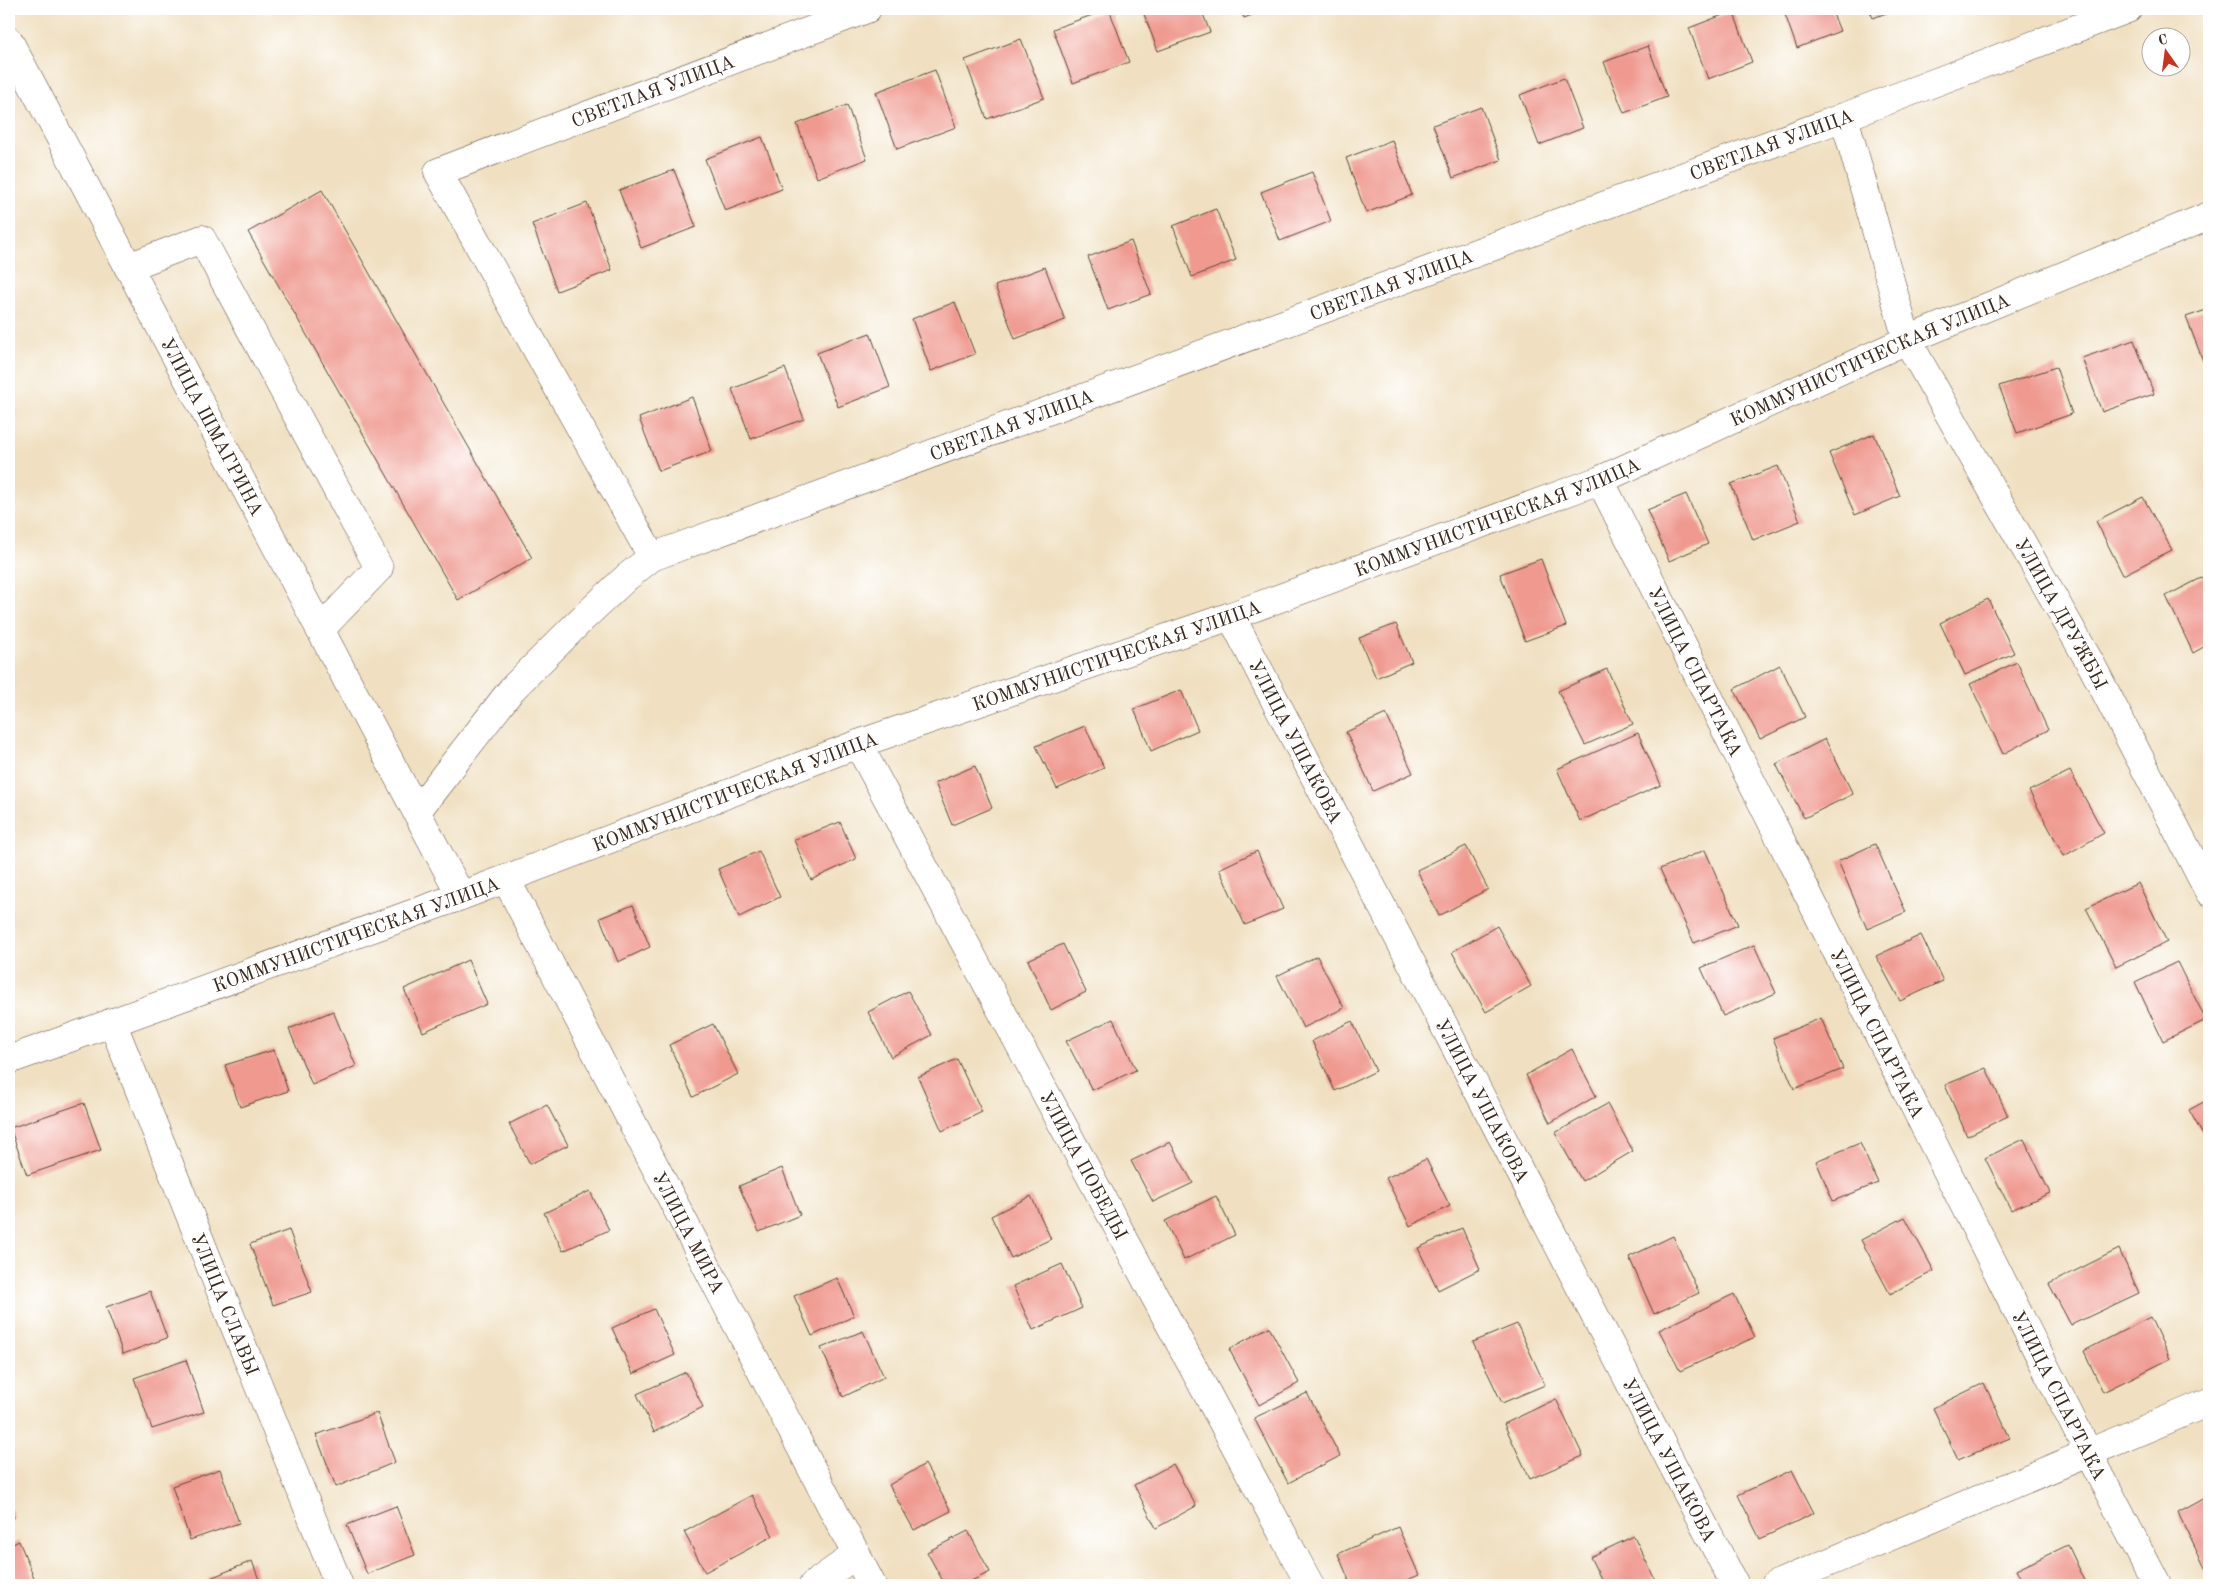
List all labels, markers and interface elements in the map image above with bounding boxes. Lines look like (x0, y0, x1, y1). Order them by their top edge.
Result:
north arrow (2140, 28, 2190, 78)
text: С (2157, 32, 2169, 48)
street label: СВЕТЛАЯ УЛИЦА (569, 53, 738, 132)
street label: СВЕТЛАЯ УЛИЦА (1688, 107, 1857, 185)
street label: СВЕТЛАЯ УЛИЦА (1308, 248, 1477, 325)
street label: КОММУНИСТИЧЕСКАЯ УЛИЦА (1728, 292, 2014, 431)
street label: УЛИЦА ШМАГРИНА (156, 335, 266, 520)
street label: СВЕТЛАЯ УЛИЦА (928, 388, 1097, 466)
street label: КОММУНИСТИЧЕСКАЯ УЛИЦА (1352, 456, 1644, 582)
street label: УЛИЦА ДРУЖБЫ (2010, 536, 2110, 693)
street label: УЛИЦА СПАРТАКА (1643, 585, 1744, 761)
street label: КОММУНИСТИЧЕСКАЯ УЛИЦА (970, 599, 1264, 716)
street label: УЛИЦА УШАКОВА (1243, 657, 1344, 828)
street label: КОММУНИСТИЧЕСКАЯ УЛИЦА (590, 731, 881, 857)
street label: КОММУНИСТИЧЕСКАЯ УЛИЦА (211, 875, 503, 997)
street label: УЛИЦА СПАРТАКА (1825, 946, 1926, 1123)
street label: УЛИЦА УШАКОВА (1430, 1017, 1531, 1187)
street label: УЛИЦА ПОБЕДЫ (1035, 1089, 1130, 1244)
street label: УЛИЦА МИРА (648, 1170, 726, 1298)
street label: УЛИЦА СЛАВЫ (186, 1231, 261, 1379)
street label: УЛИЦА СПАРТАКА (2007, 1308, 2108, 1485)
street label: УЛИЦА УШАКОВА (1617, 1376, 1718, 1546)

